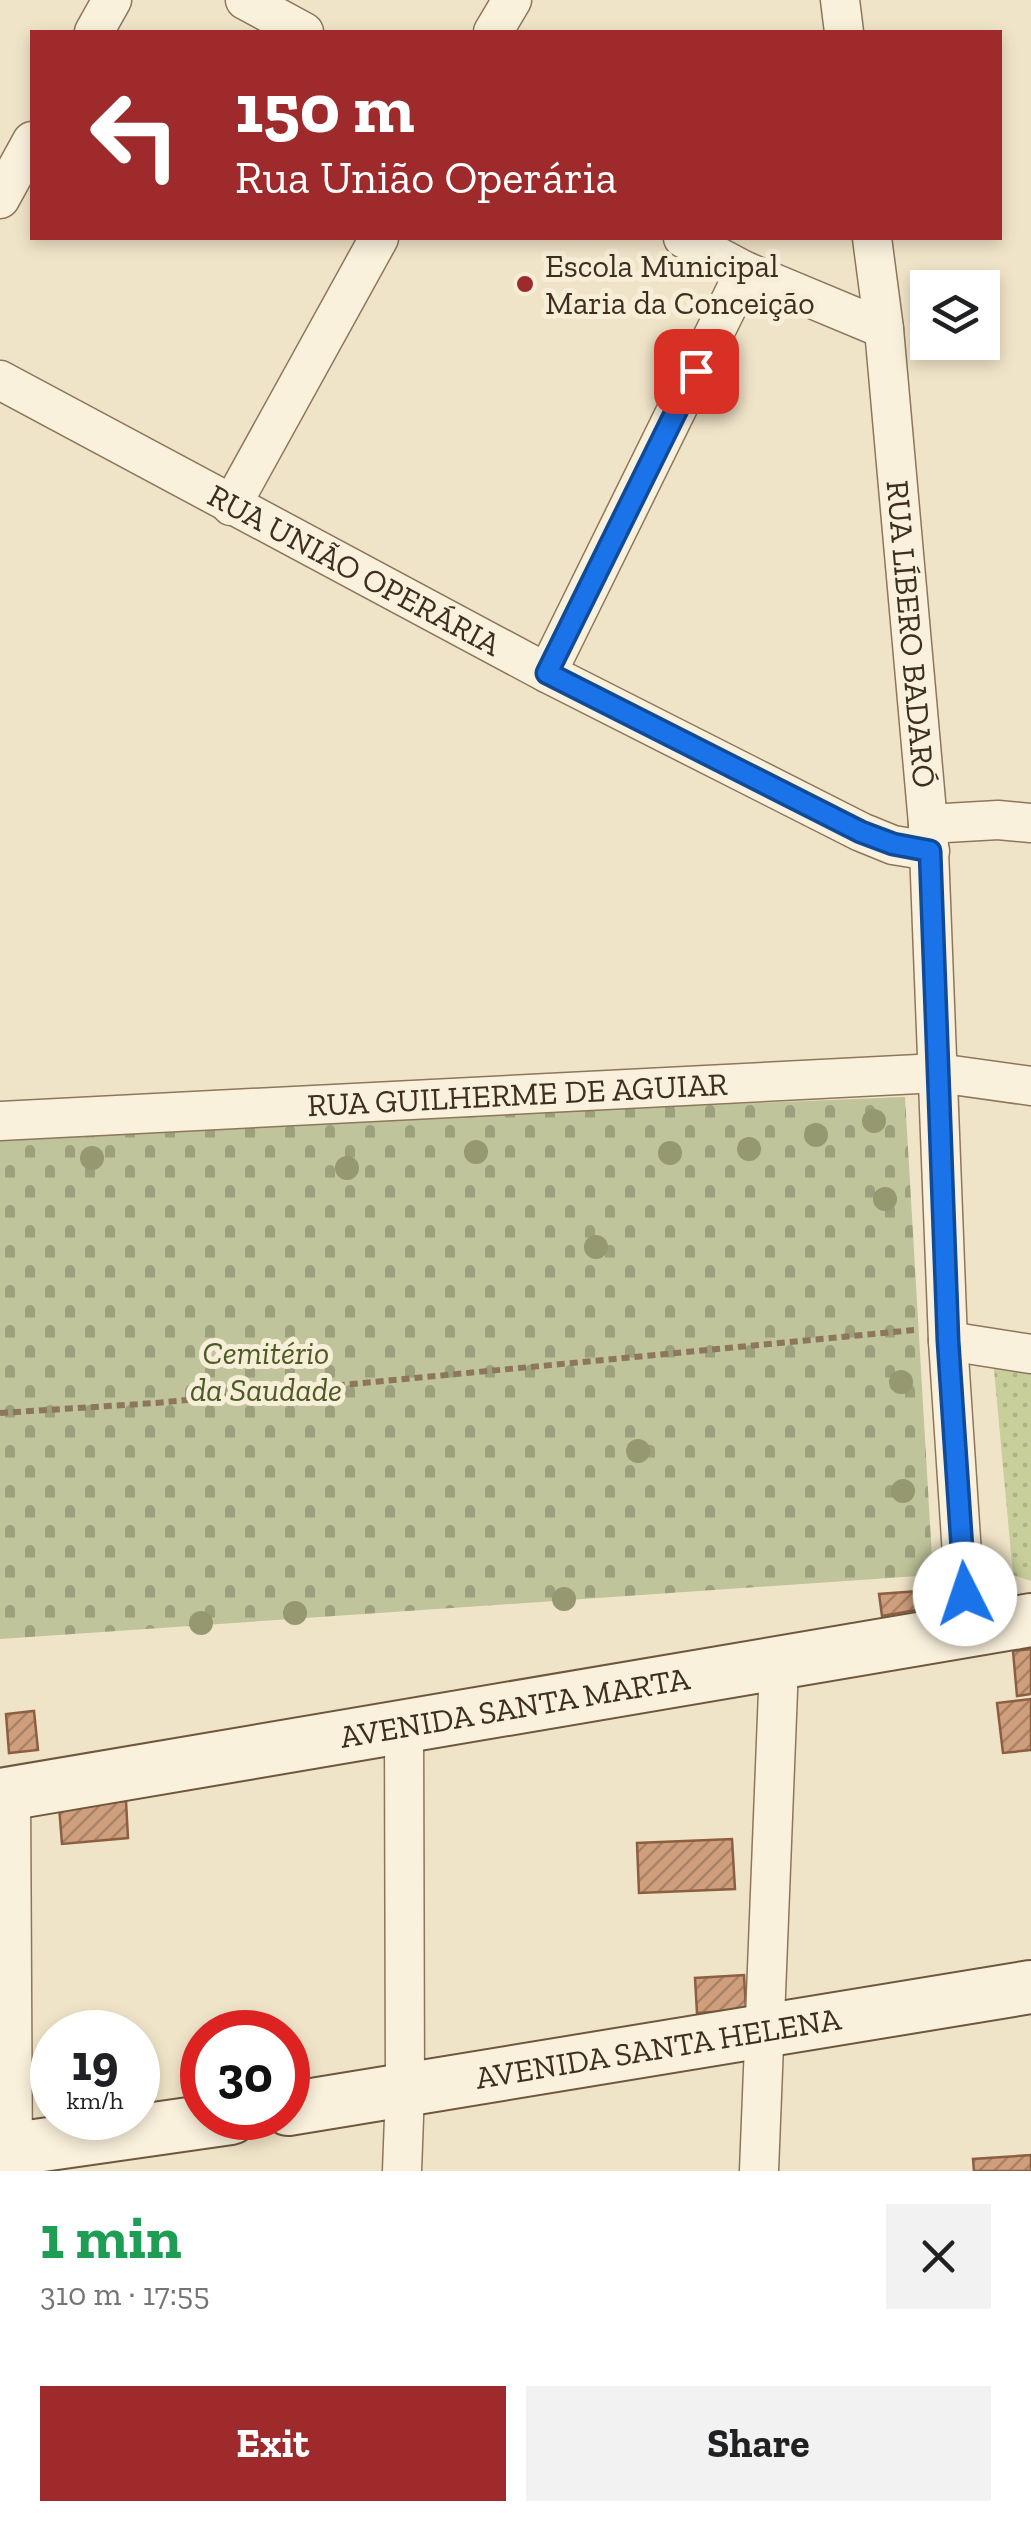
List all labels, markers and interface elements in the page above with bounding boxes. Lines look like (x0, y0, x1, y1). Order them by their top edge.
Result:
text: 150 m (235, 66, 415, 150)
icon: left (70, 70, 200, 200)
text: Rua União Operária (235, 151, 617, 205)
place label: Escola Municipal Maria da Conceição (545, 247, 815, 322)
map controls (910, 270, 1000, 360)
button: layers (910, 270, 1000, 360)
marker: Escola Municipal Maria da Conceição (514, 273, 536, 295)
pin (654, 329, 739, 414)
icon: arrive (669, 344, 724, 399)
street label: RUA UNIÃO OPERÁRIA (201, 476, 507, 664)
street label: RUA LÍBERO BADARÓ (879, 479, 944, 789)
street label: RUA GUILHERME DE AGUIAR (306, 1065, 729, 1124)
park label: Cemitério da Saudade (190, 1334, 342, 1409)
position arrow (913, 1542, 1017, 1646)
street label: AVENIDA SANTA MARTA (337, 1659, 692, 1756)
street label: AVENIDA SANTA HELENA (473, 2000, 844, 2097)
speed limit sign: 30 (180, 2010, 310, 2140)
text: 19 (72, 2033, 118, 2093)
text: km/h (66, 2085, 124, 2115)
text: 1 min (40, 2201, 182, 2273)
button: close (886, 2204, 991, 2309)
text: 310 m · 17:55 (40, 2275, 210, 2313)
button: Exit (40, 2386, 506, 2501)
button: Share (526, 2386, 991, 2501)

